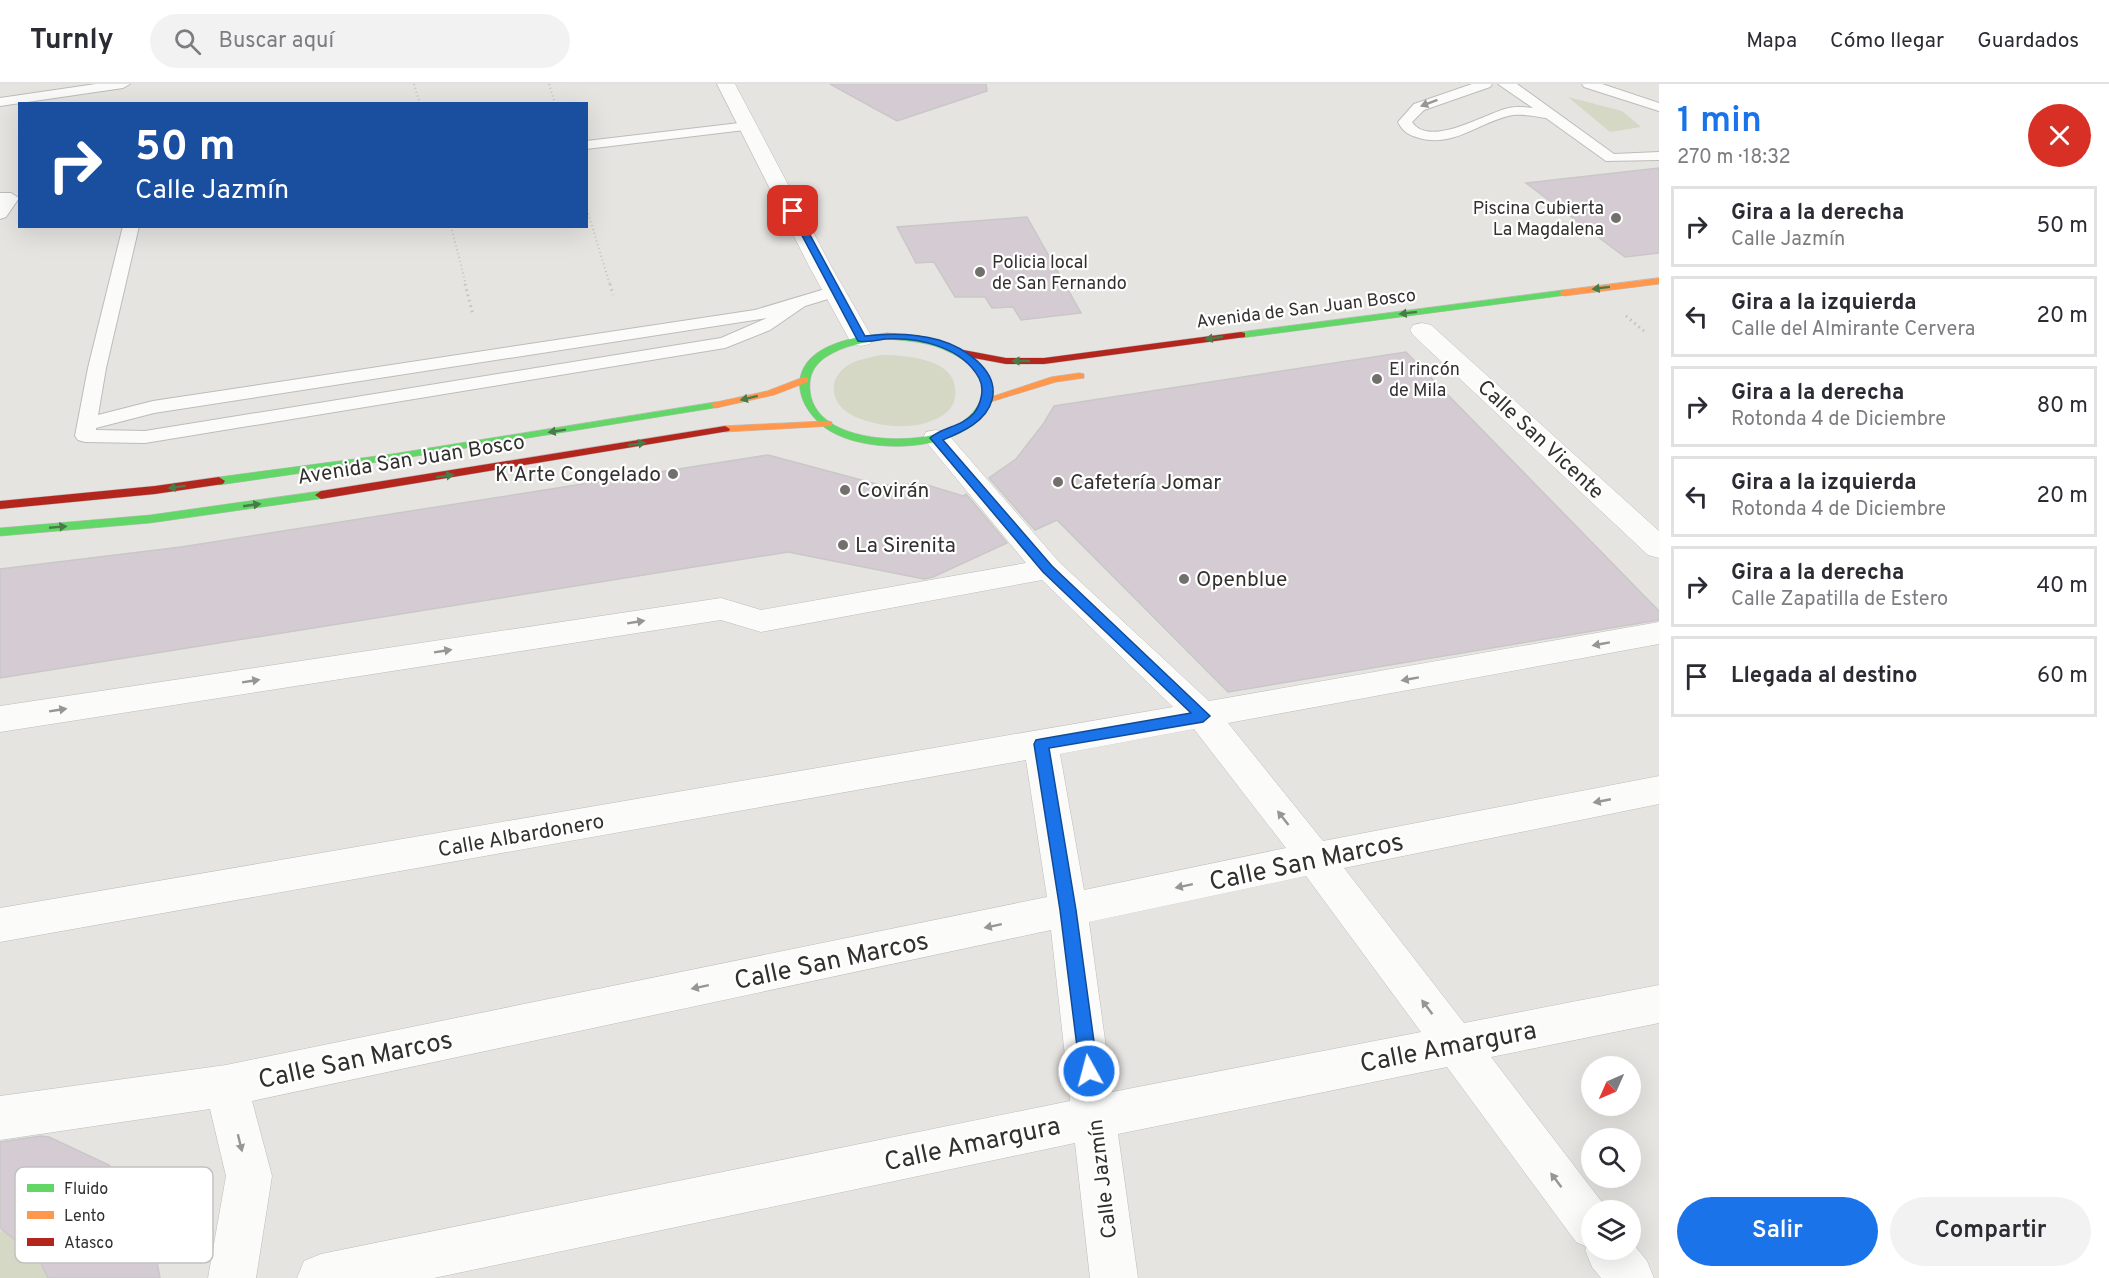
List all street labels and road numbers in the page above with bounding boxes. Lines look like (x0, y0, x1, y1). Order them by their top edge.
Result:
street label: Avenida de San Juan Bosco (1195, 285, 1417, 334)
street label: Calle San Vicente (1471, 374, 1609, 506)
street label: Avenida San Juan Bosco (296, 429, 527, 492)
street label: Calle Albardonero (436, 809, 606, 864)
street label: Calle San Marcos (1206, 827, 1407, 900)
street label: Calle San Marcos (731, 926, 932, 999)
street label: Calle Amargura (1357, 1015, 1540, 1082)
street label: Calle San Marcos (255, 1025, 456, 1098)
street label: Calle Amargura (881, 1111, 1064, 1180)
street label: Calle Jazmín (1083, 1118, 1124, 1240)

